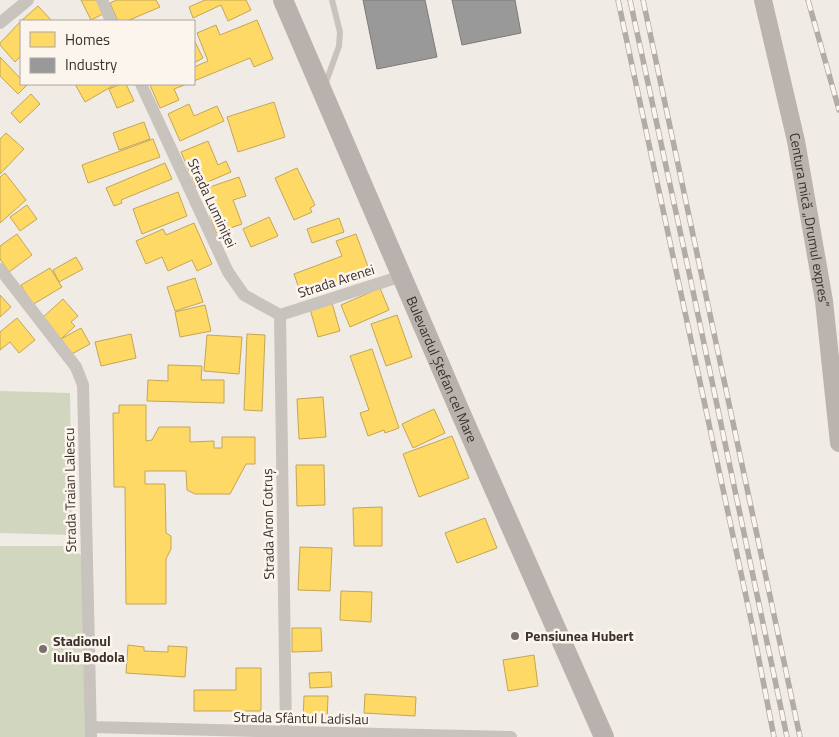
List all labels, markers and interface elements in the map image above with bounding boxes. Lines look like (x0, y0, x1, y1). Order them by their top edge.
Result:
legend (20, 20, 195, 85)
text: Homes (65, 28, 110, 51)
text: Industry (65, 53, 117, 76)
street label: Centura mică „Drumul expres” (784, 131, 836, 308)
street label: Strada Luminiței (183, 155, 242, 251)
street label: Strada Arenei (295, 258, 377, 303)
street label: Bulevardul Ștefan cel Mare (401, 293, 483, 446)
street label: Strada Traian Lalescu (58, 428, 81, 552)
street label: Strada Aron Cotruș (256, 468, 279, 580)
place label: Pensiunea Hubert (525, 625, 634, 646)
place label: Stadionul Iuliu Bodola (53, 630, 125, 667)
marker: Pensiunea Hubert (509, 630, 521, 642)
marker: Stadionul Iuliu Bodola (37, 643, 49, 655)
street label: Strada Sfântul Ladislau (233, 706, 369, 729)

